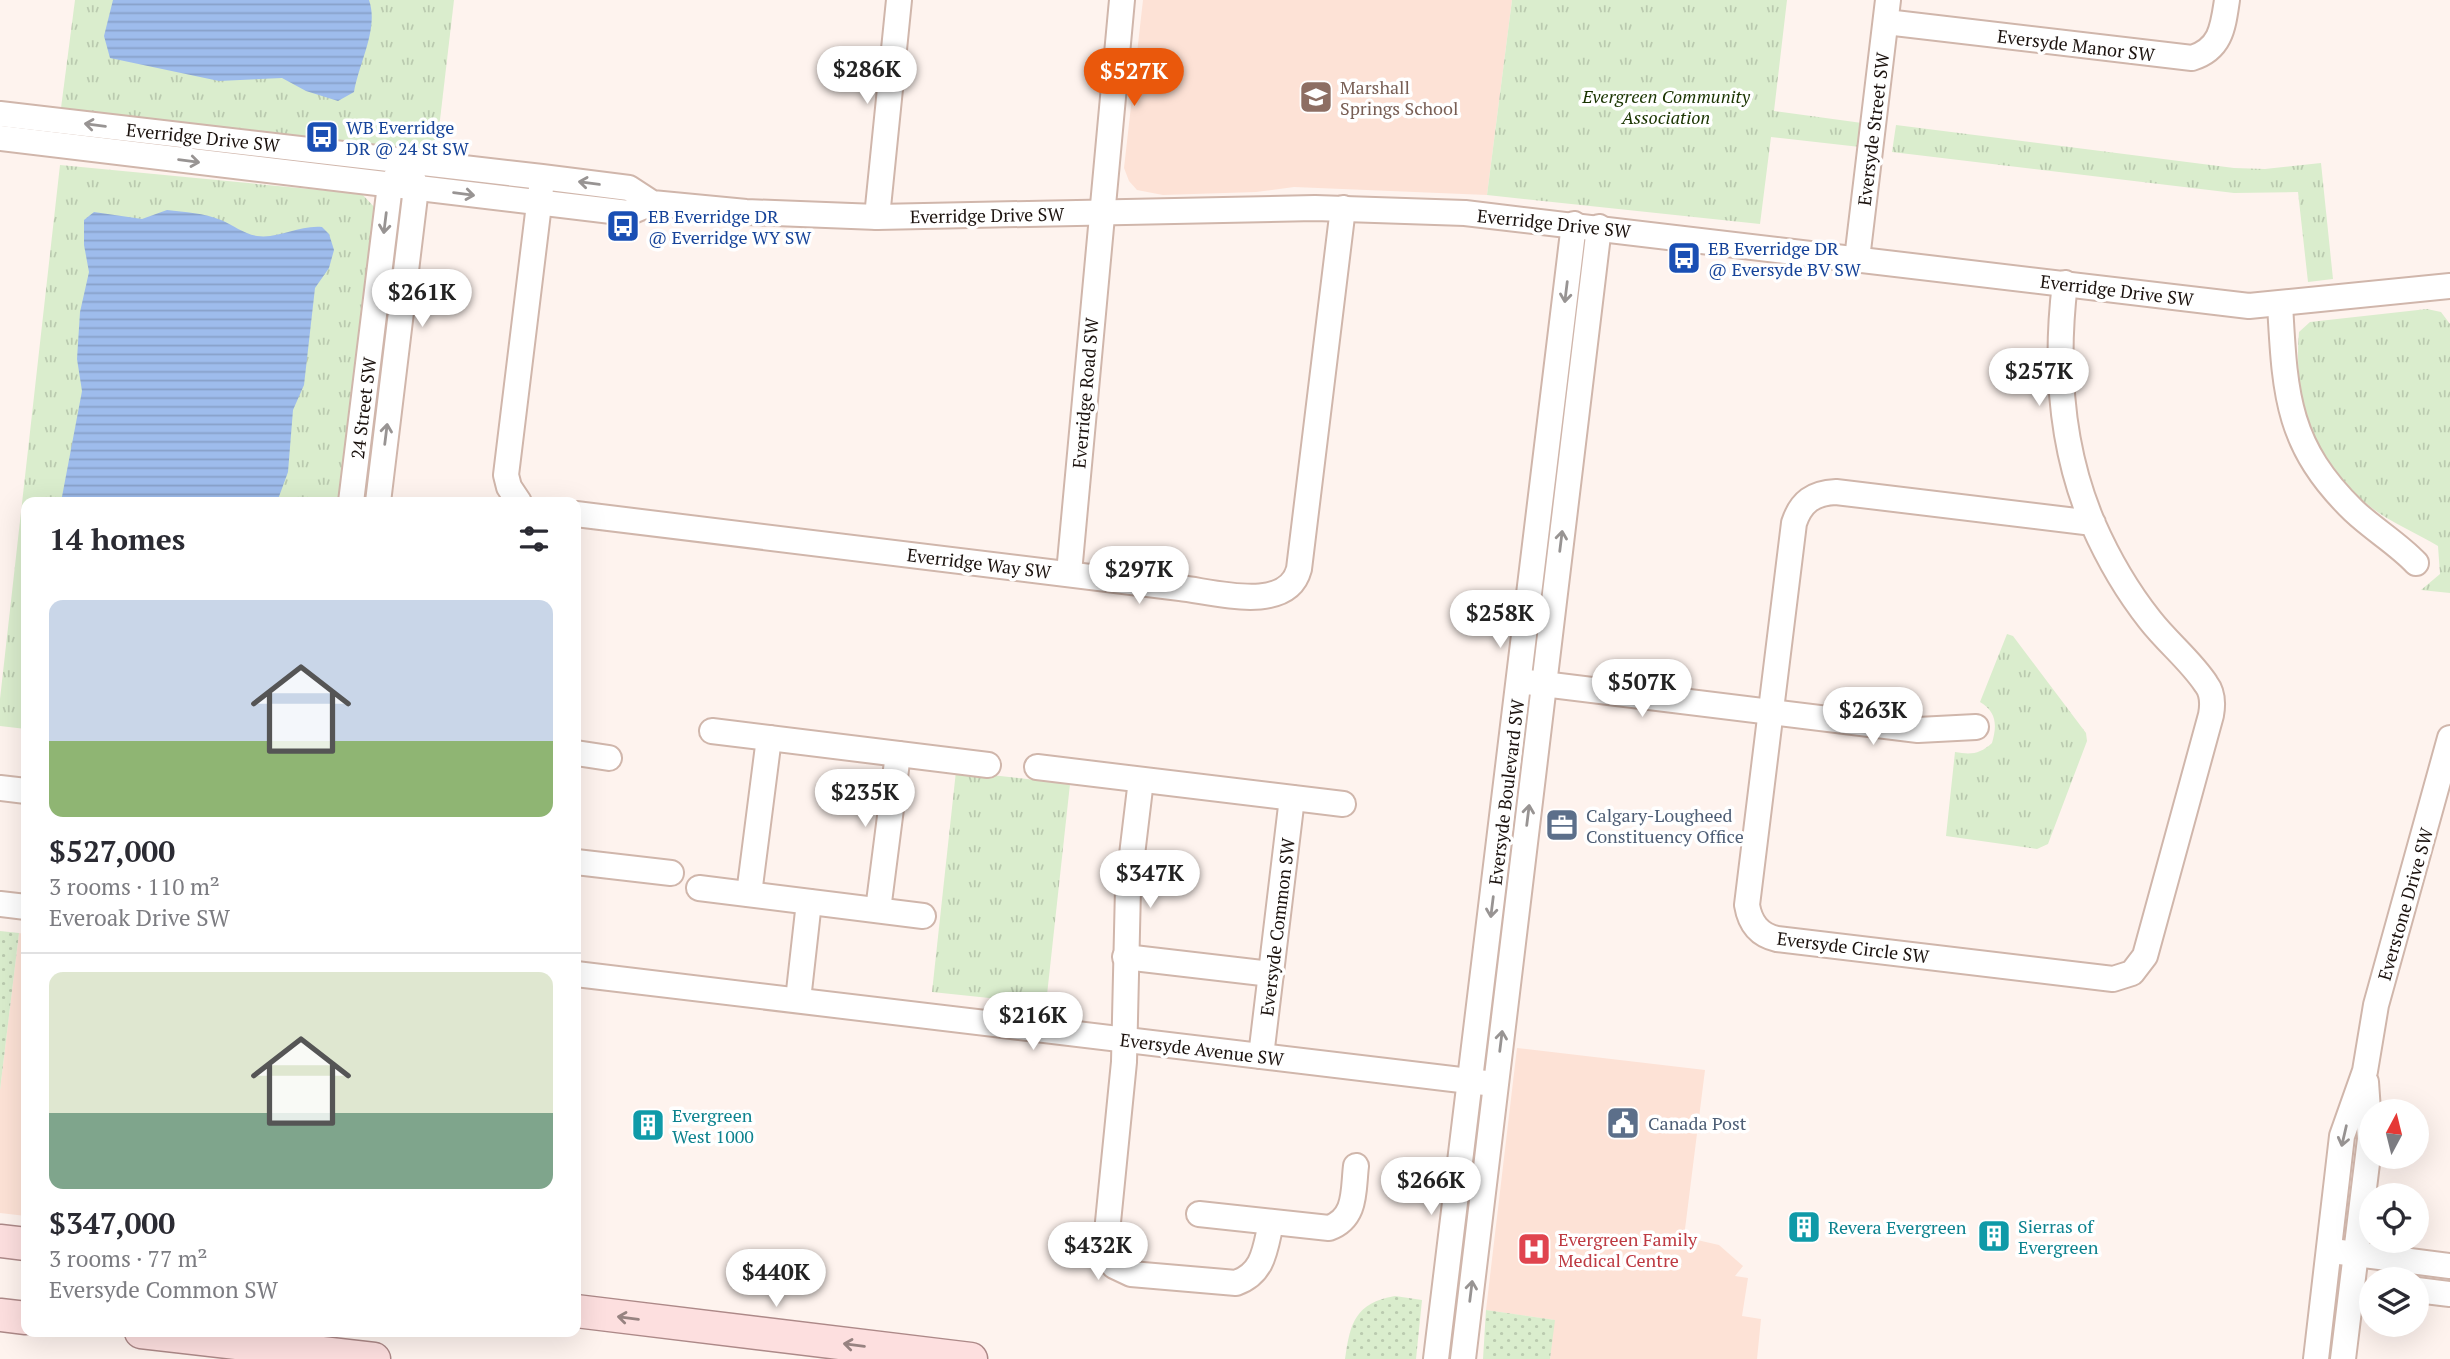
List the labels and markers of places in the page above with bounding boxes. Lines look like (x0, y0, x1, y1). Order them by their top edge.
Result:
pin: $286K (818, 46, 916, 106)
pin: $527K (1085, 48, 1183, 108)
place label: Marshall Springs School (1340, 75, 1458, 120)
school or university icon: Marshall Springs School (1297, 78, 1335, 116)
place label: WB Everridge DR @ 24 St SW (346, 115, 469, 160)
bus stop icon: WB Everridge DR @ 24 St SW (303, 118, 341, 156)
place label: EB Everridge DR @ Everridge WY SW (648, 204, 811, 249)
bus stop icon: EB Everridge DR @ Everridge WY SW (604, 207, 642, 245)
place label: EB Everridge DR @ Eversyde BV SW (1708, 236, 1861, 281)
bus stop icon: EB Everridge DR @ Eversyde BV SW (1665, 239, 1703, 277)
pin: $261K (373, 270, 471, 329)
pin: $257K (1990, 348, 2088, 408)
pin: $297K (1090, 546, 1188, 606)
pin: $258K (1451, 590, 1549, 650)
pin: $507K (1593, 660, 1691, 719)
pin: $263K (1824, 688, 1922, 747)
pin: $235K (816, 770, 914, 829)
place label: Calgary-Lougheed Constituency Office (1586, 803, 1744, 848)
office icon: Calgary-Lougheed Constituency Office (1543, 806, 1581, 844)
pin: $347K (1101, 850, 1199, 910)
pin: $216K (984, 992, 1082, 1052)
place label: Evergreen West 1000 (672, 1103, 754, 1148)
public building icon: Canada Post (1604, 1104, 1642, 1142)
building icon: Evergreen West 1000 (629, 1106, 667, 1144)
place label: Canada Post (1648, 1111, 1747, 1135)
pin: $266K (1382, 1158, 1480, 1217)
building icon: Revera Evergreen (1785, 1208, 1823, 1246)
place label: Sierras of Evergreen (2018, 1214, 2099, 1259)
place label: Revera Evergreen (1828, 1215, 1967, 1239)
building icon: Sierras of Evergreen (1975, 1217, 2013, 1255)
pin: $432K (1049, 1222, 1147, 1282)
place label: Evergreen Family Medical Centre (1558, 1227, 1698, 1272)
hospital icon: Evergreen Family Medical Centre (1515, 1230, 1553, 1268)
pin: $440K (727, 1250, 825, 1309)

